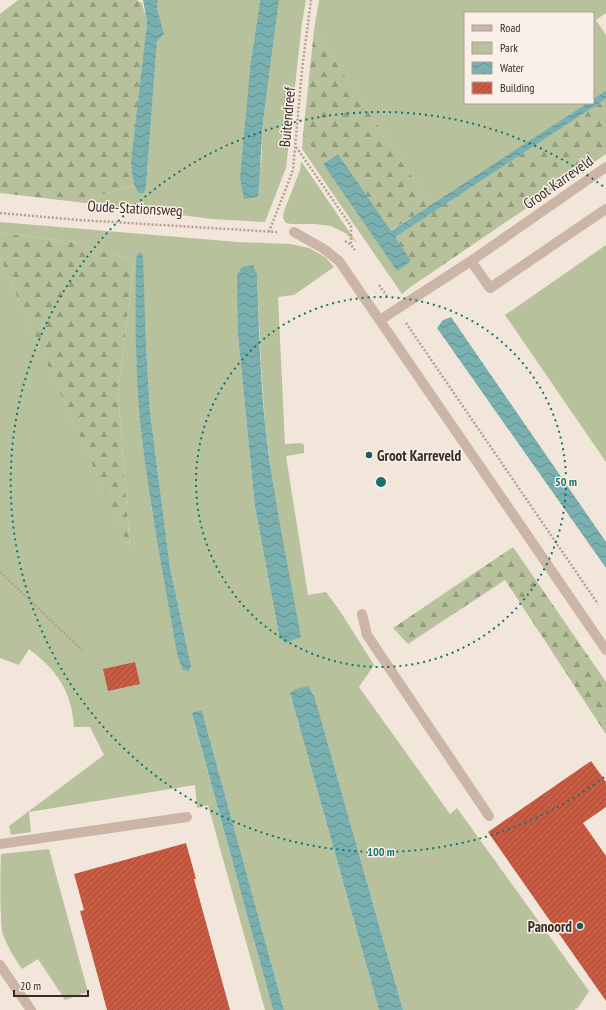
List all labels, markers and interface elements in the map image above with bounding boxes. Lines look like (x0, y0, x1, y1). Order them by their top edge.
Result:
legend (464, 12, 594, 104)
text: Road (500, 20, 520, 35)
text: Park (500, 40, 518, 55)
text: Water (500, 60, 525, 75)
text: Building (500, 80, 535, 95)
street label: Buitendreef (275, 85, 299, 148)
street label: Groot Karreveld (519, 151, 597, 213)
street label: Oude-Stationsweg (87, 196, 183, 220)
place label: Groot Karreveld (377, 446, 462, 465)
marker: Groot Karreveld (364, 450, 374, 460)
text: 50 m (555, 474, 577, 489)
centre of rings (374, 475, 388, 489)
text: 100 m (367, 844, 395, 859)
place label: Panoord (528, 917, 572, 936)
marker: Panoord (575, 921, 585, 931)
scale bar (14, 972, 88, 998)
text: 20 m (20, 978, 41, 993)

